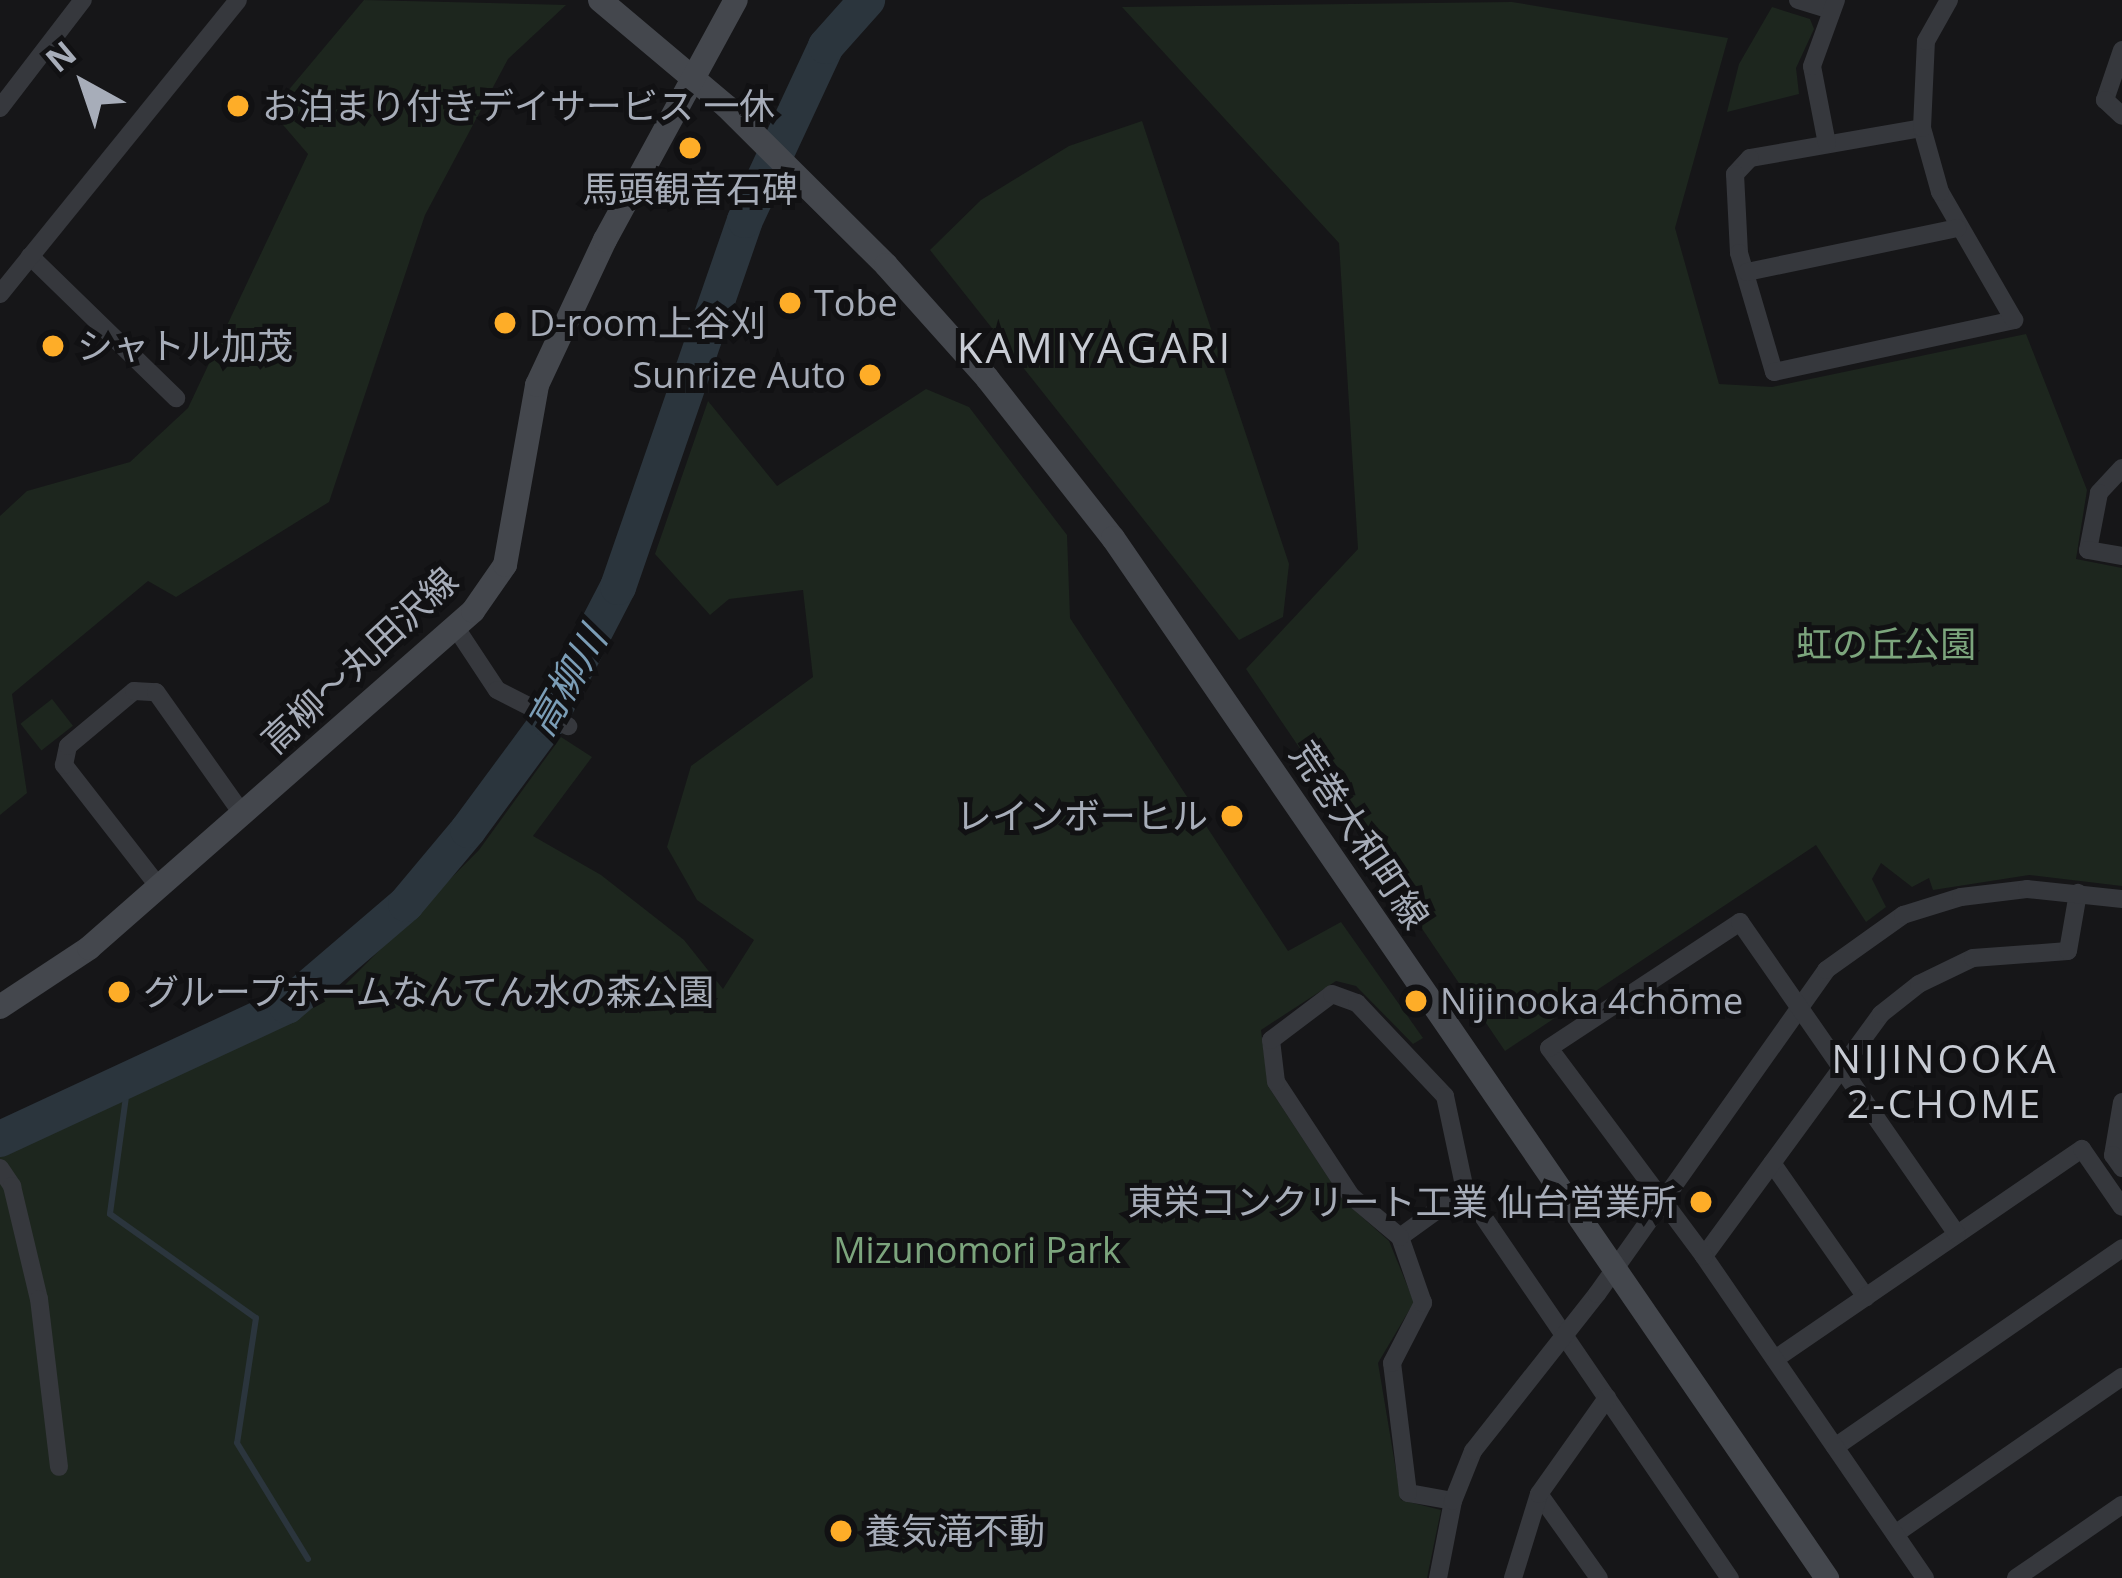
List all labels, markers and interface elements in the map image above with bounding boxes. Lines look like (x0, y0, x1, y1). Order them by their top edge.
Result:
north arrow (24, 24, 144, 144)
text: N (36, 30, 85, 82)
place label: お泊まり付きデイサービス 一休 (262, 84, 775, 128)
marker: お泊まり付きデイサービス 一休 (225, 93, 251, 119)
marker: 馬頭観音石碑 (677, 135, 703, 161)
place label: 馬頭観音石碑 (582, 167, 798, 211)
place label: Tobe (814, 281, 898, 325)
marker: Tobe (777, 290, 803, 316)
place label: D-room上谷刈 (529, 301, 766, 345)
marker: D-room上谷刈 (492, 310, 518, 336)
district label: KAMIYAGARI (957, 322, 1233, 372)
place label: シャトル加茂 (77, 324, 293, 368)
marker: シャトル加茂 (40, 333, 66, 359)
place label: Sunrize Auto (633, 353, 846, 397)
marker: Sunrize Auto (857, 362, 883, 388)
street label: 高柳～丸田沢線 (252, 558, 466, 762)
water label: 高柳川 (516, 619, 616, 743)
park label: 虹の丘公園 (1796, 622, 1976, 666)
street label: 荒巻大和町線 (1282, 733, 1438, 937)
place label: レインボーヒル (956, 794, 1208, 838)
marker: レインボーヒル (1219, 803, 1245, 829)
place label: グループホームなんてん水の森公園 (143, 970, 719, 1014)
marker: グループホームなんてん水の森公園 (106, 979, 132, 1005)
place label: Nijinooka 4chōme (1440, 979, 1743, 1023)
marker: Nijinooka 4chōme (1403, 988, 1429, 1014)
district label: NIJINOOKA 2-CHOME (1831, 1036, 2059, 1127)
place label: 東栄コンクリート工業 仙台営業所 (1128, 1180, 1677, 1224)
marker: 東栄コンクリート工業 仙台営業所 (1688, 1189, 1714, 1215)
park label: Mizunomori Park (833, 1228, 1121, 1272)
place label: 養気滝不動 (865, 1509, 1045, 1553)
marker: 養気滝不動 (828, 1518, 854, 1544)

